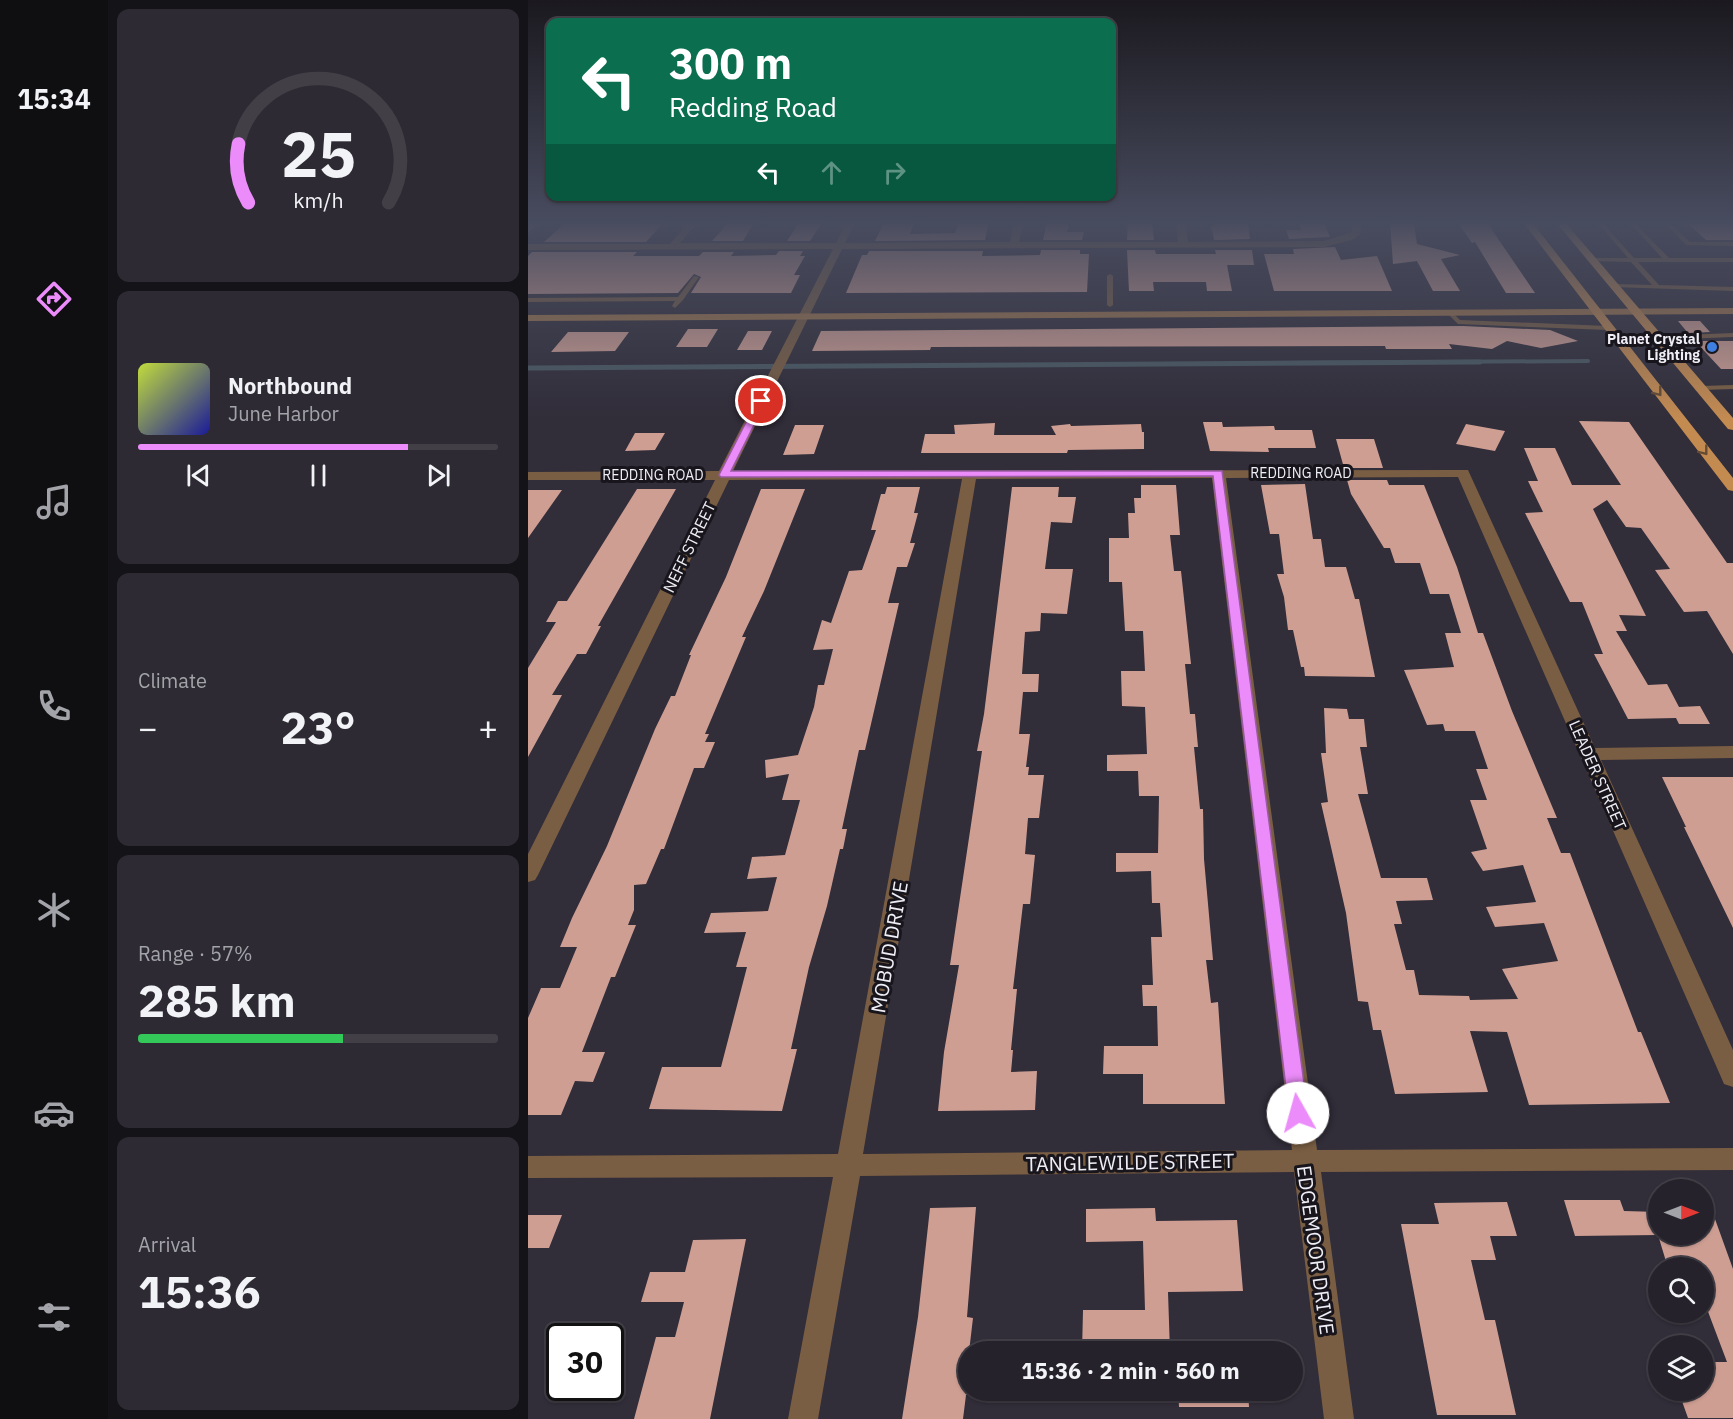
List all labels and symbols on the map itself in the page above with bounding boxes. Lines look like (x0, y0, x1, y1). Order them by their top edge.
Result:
place label: Planet Crystal Lighting (1607, 330, 1700, 364)
marker: Planet Crystal Lighting (1705, 340, 1719, 354)
pin (735, 375, 786, 426)
one-way arrow (1651, 385, 1662, 396)
one-way arrow (1697, 444, 1708, 455)
street label: REDDING ROAD (1250, 464, 1352, 482)
street label: REDDING ROAD (602, 466, 704, 484)
street label: NEFF STREET (658, 498, 720, 596)
street label: LEADER STREET (1565, 717, 1631, 833)
street label: MOBUD DRIVE (864, 879, 914, 1015)
position arrow (1266, 1081, 1330, 1145)
street label: TANGLEWILDE STREET (1025, 1147, 1235, 1177)
street label: EDGEMOOR DRIVE (1291, 1164, 1341, 1336)
north arrow (1648, 1179, 1714, 1245)
speed limit sign: 30 (546, 1323, 624, 1401)

